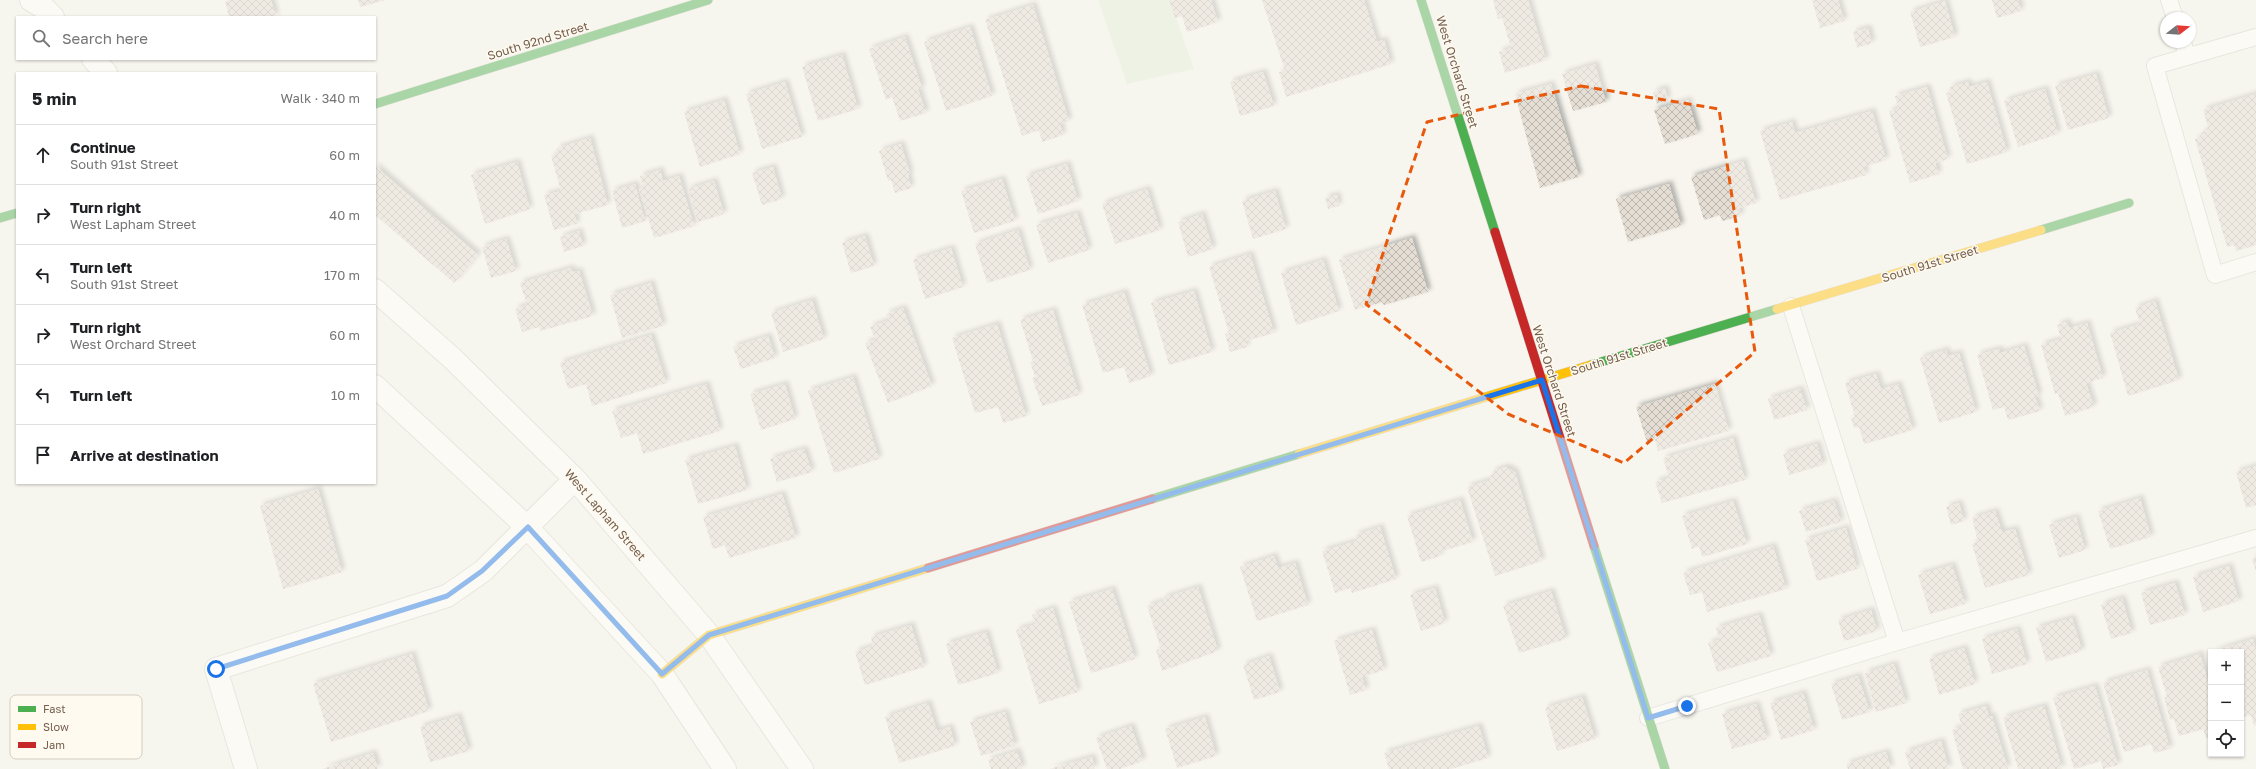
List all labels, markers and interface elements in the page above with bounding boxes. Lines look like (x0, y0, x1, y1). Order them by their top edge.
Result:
north arrow (2160, 12, 2196, 48)
street label: West Orchard Street (1433, 14, 1482, 130)
search box (16, 16, 376, 60)
street label: South 92nd Street (486, 18, 590, 63)
icon: search (30, 27, 52, 49)
text: Search here (62, 29, 148, 47)
text: 5 min (32, 88, 76, 109)
text: Walk · 340 m (280, 90, 360, 106)
text: Continue (70, 138, 136, 156)
icon: ahead (32, 144, 54, 166)
text: 60 m (329, 147, 360, 163)
text: South 91st Street (70, 156, 178, 172)
text: Turn right (70, 198, 141, 216)
icon: right (32, 204, 54, 226)
text: 40 m (329, 207, 360, 223)
text: West Lapham Street (70, 216, 196, 232)
street label: South 91st Street (1880, 242, 1980, 285)
text: Turn left (70, 258, 132, 276)
icon: left (32, 264, 54, 286)
text: 170 m (324, 267, 360, 283)
text: South 91st Street (70, 276, 178, 292)
text: Turn right (70, 318, 141, 336)
street label: West Orchard Street (1529, 323, 1580, 439)
icon: right (32, 324, 54, 346)
text: 60 m (329, 327, 360, 343)
street label: South 91st Street (1569, 335, 1669, 378)
text: West Orchard Street (70, 336, 197, 352)
icon: left (32, 384, 54, 406)
text: Turn left (70, 386, 132, 404)
text: 10 m (331, 387, 360, 403)
icon: arrive (32, 444, 54, 466)
text: Arrive at destination (70, 446, 219, 464)
street label: West Lapham Street (561, 466, 649, 564)
map controls (2208, 649, 2244, 757)
button: + (2208, 649, 2244, 685)
route start (207, 660, 225, 678)
button: − (2208, 685, 2244, 721)
legend (10, 695, 142, 759)
route end (1678, 697, 1696, 715)
text: Fast (43, 702, 66, 715)
text: Slow (43, 720, 69, 733)
button: locate (2208, 721, 2244, 757)
text: Jam (43, 738, 65, 751)

